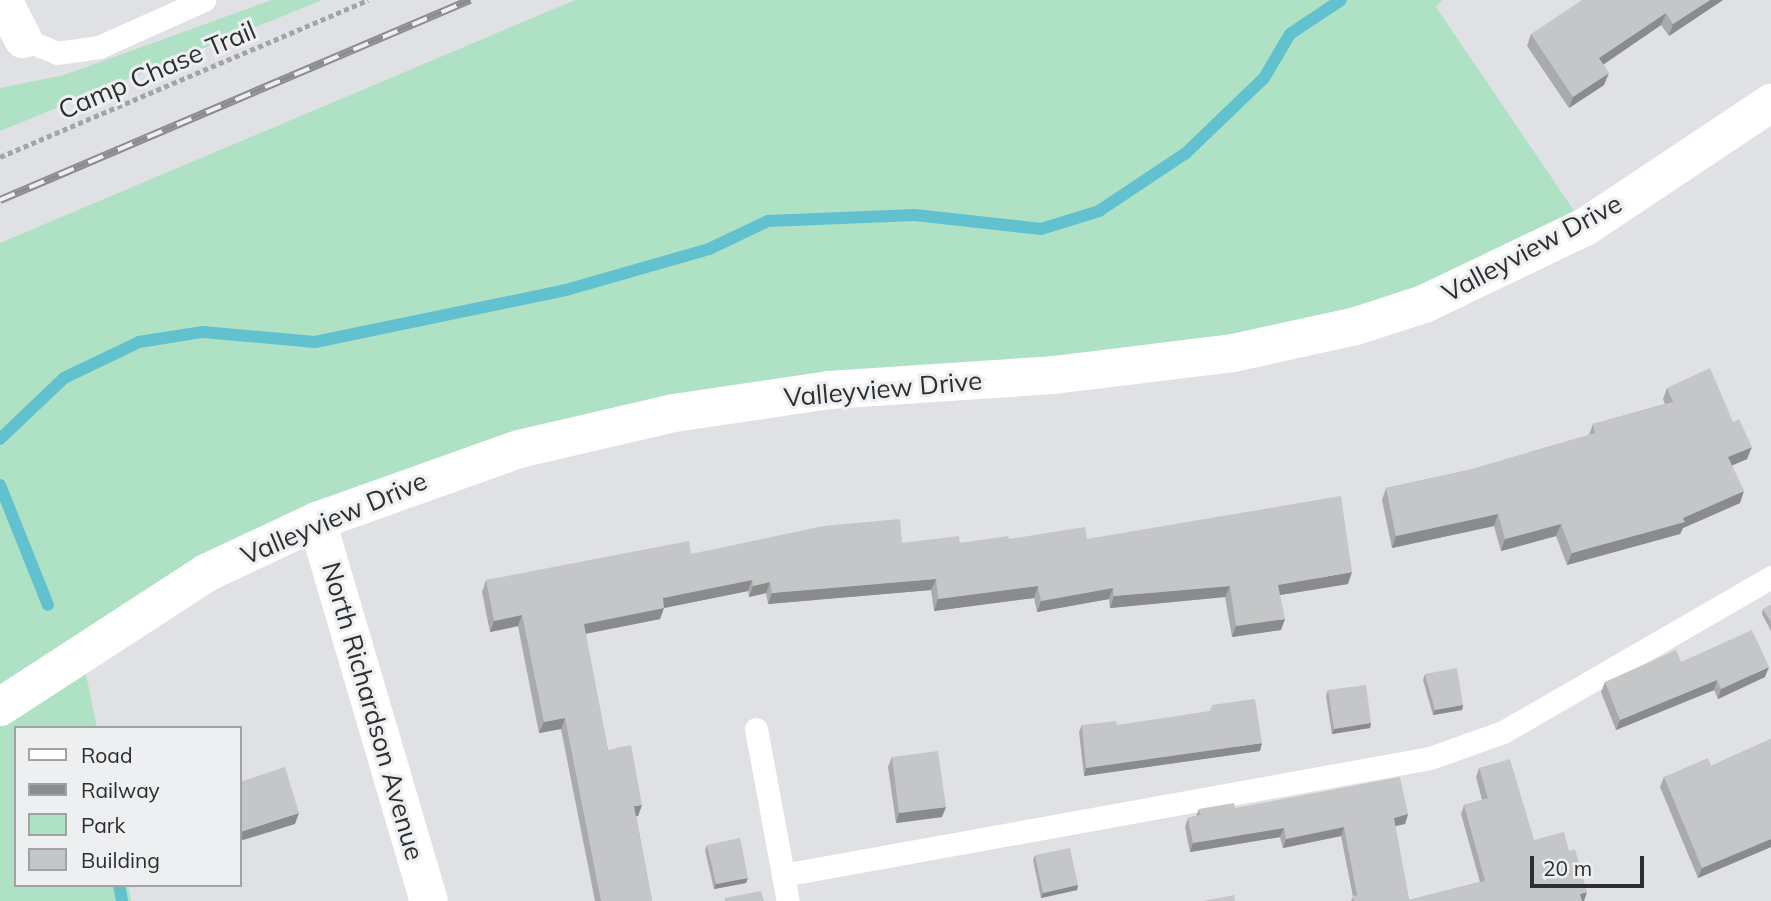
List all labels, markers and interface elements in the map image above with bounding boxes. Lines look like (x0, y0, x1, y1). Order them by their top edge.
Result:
street label: Camp Chase Trail (54, 14, 260, 126)
street label: Valleyview Drive (1437, 188, 1627, 308)
street label: Valleyview Drive (783, 365, 983, 413)
street label: Valleyview Drive (236, 465, 432, 571)
street label: North Richardson Avenue (315, 558, 431, 864)
legend (14, 726, 242, 887)
text: Road (81, 742, 132, 768)
text: Railway (81, 777, 160, 803)
text: Park (81, 812, 125, 838)
scale bar (1533, 842, 1647, 886)
text: Building (81, 847, 160, 873)
text: 20 m (1543, 855, 1592, 881)

